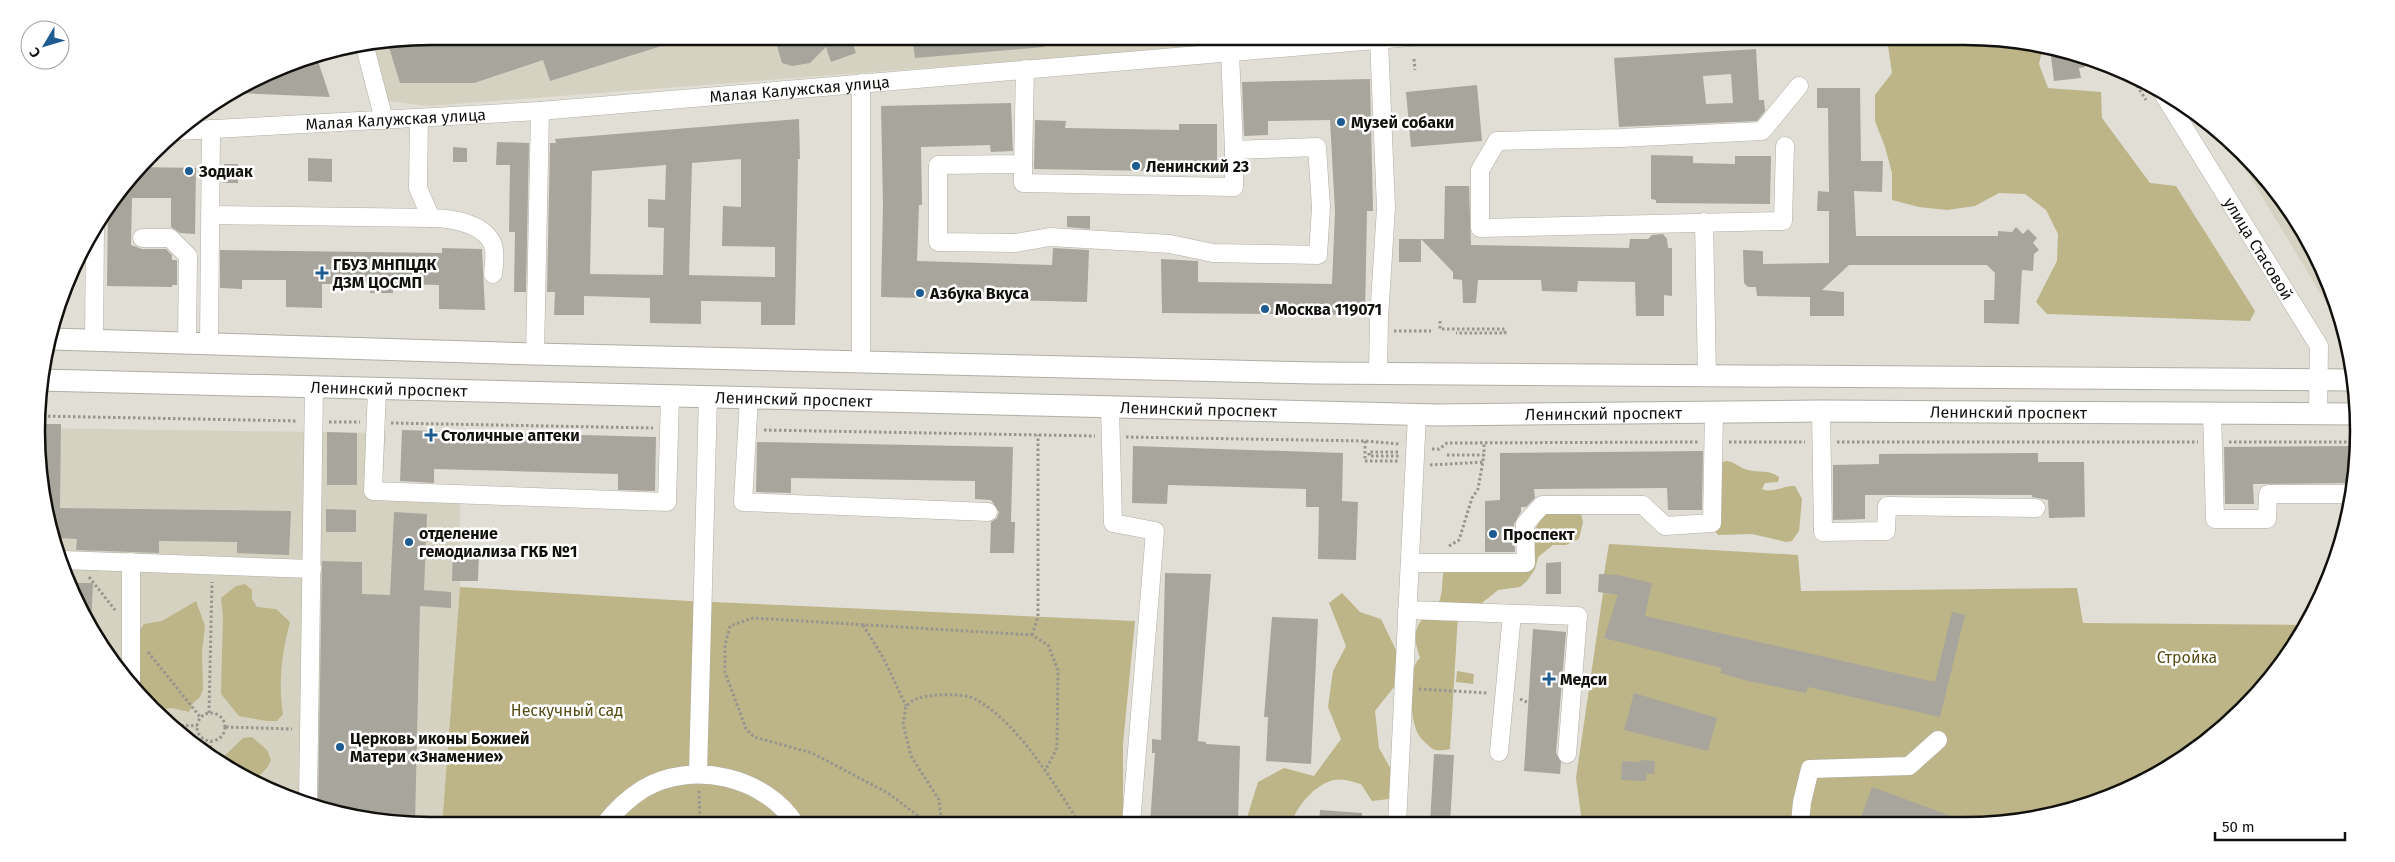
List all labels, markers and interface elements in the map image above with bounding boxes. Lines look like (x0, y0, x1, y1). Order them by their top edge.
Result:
north arrow (20, 20, 70, 70)
text: С (26, 44, 44, 61)
street label: Малая Калужская улица (709, 72, 890, 107)
street label: Малая Калужская улица (305, 105, 487, 134)
place label: Музей собаки (1351, 113, 1454, 132)
marker: Музей собаки (1335, 116, 1347, 128)
place label: Ленинский 23 (1146, 157, 1249, 176)
marker: Ленинский 23 (1130, 160, 1142, 172)
place label: Зодиак (198, 162, 253, 181)
marker: Зодиак (183, 165, 195, 177)
street label: улица Стасовой (2219, 194, 2297, 304)
place label: ГБУЗ МНПЦДК ДЗМ ЦОСМП (332, 255, 437, 292)
marker: ГБУЗ МНПЦДК ДЗМ ЦОСМП (315, 266, 329, 280)
place label: Азбука Вкуса (929, 284, 1029, 303)
marker: Азбука Вкуса (914, 287, 926, 299)
place label: Москва 119071 (1275, 300, 1382, 319)
marker: Москва 119071 (1259, 303, 1271, 315)
street label: Ленинский проспект (310, 378, 468, 401)
street label: Ленинский проспект (715, 388, 873, 411)
street label: Ленинский проспект (1120, 398, 1278, 421)
street label: Ленинский проспект (1525, 403, 1683, 424)
street label: Ленинский проспект (1930, 403, 2088, 422)
place label: Столичные аптеки (441, 426, 580, 445)
marker: Столичные аптеки (425, 429, 437, 441)
place label: отделение гемодиализа ГКБ №1 (419, 524, 577, 561)
place label: Проспект (1503, 525, 1575, 544)
marker: Проспект (1487, 528, 1499, 540)
marker: отделение гемодиализа ГКБ №1 (403, 536, 415, 548)
park label: Стройка (2157, 648, 2217, 667)
place label: Медси (1560, 670, 1607, 689)
marker: Медси (1542, 672, 1556, 686)
park label: Нескучный сад (511, 701, 623, 720)
place label: Церковь иконы Божией Матери «Знамение» (350, 729, 530, 766)
marker: Церковь иконы Божией Матери «Знамение» (334, 741, 346, 753)
scale bar (2215, 810, 2345, 842)
text: 50 m (2222, 818, 2255, 836)

